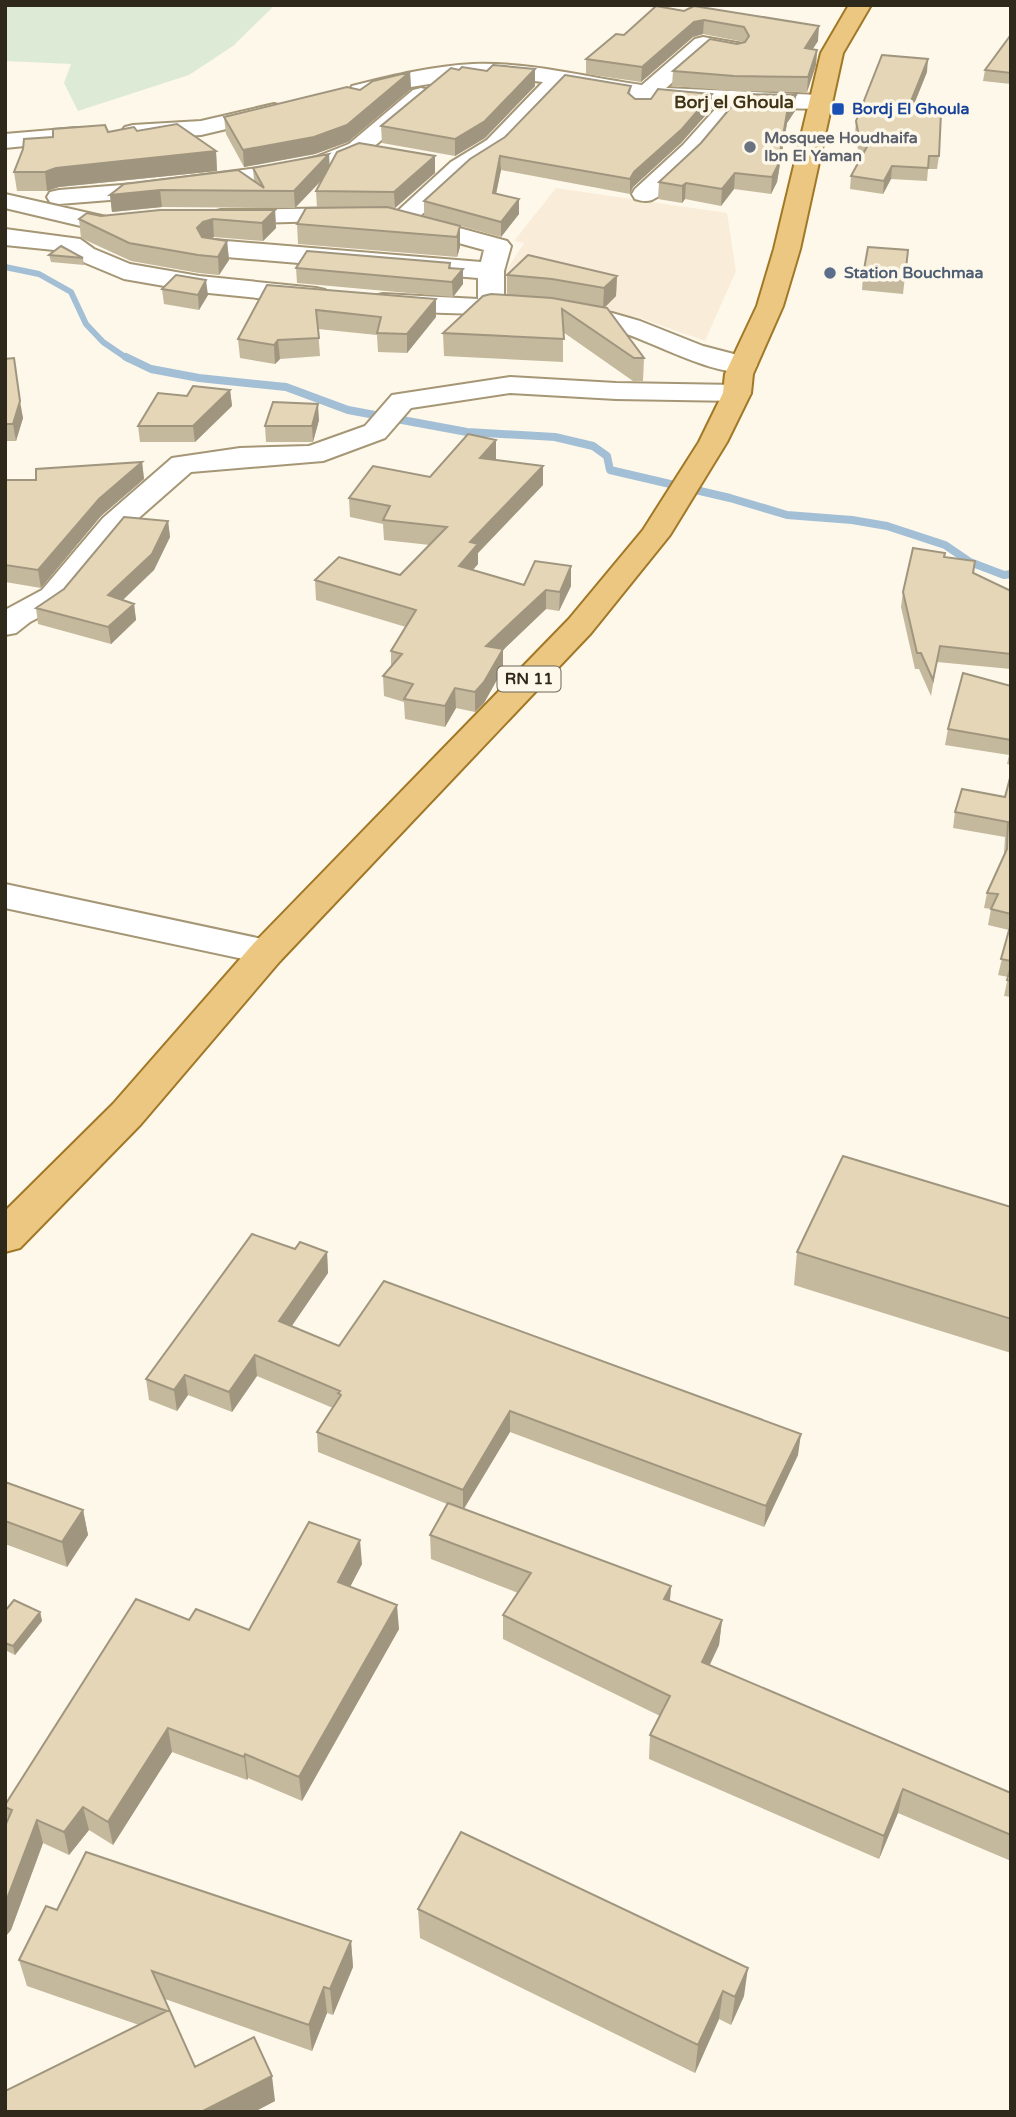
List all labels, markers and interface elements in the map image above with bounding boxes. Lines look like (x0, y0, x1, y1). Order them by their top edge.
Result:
district label: Borj el Ghoula (674, 91, 794, 113)
place label: Bordj El Ghoula (852, 99, 970, 119)
marker: Bordj El Ghoula (830, 101, 846, 117)
place label: Mosquee Houdhaifa Ibn El Yaman (764, 128, 918, 166)
marker: Mosquee Houdhaifa Ibn El Yaman (742, 139, 758, 155)
place label: Station Bouchmaa (844, 263, 984, 283)
marker: Station Bouchmaa (822, 265, 838, 281)
road number: RN 11 (498, 666, 560, 692)

